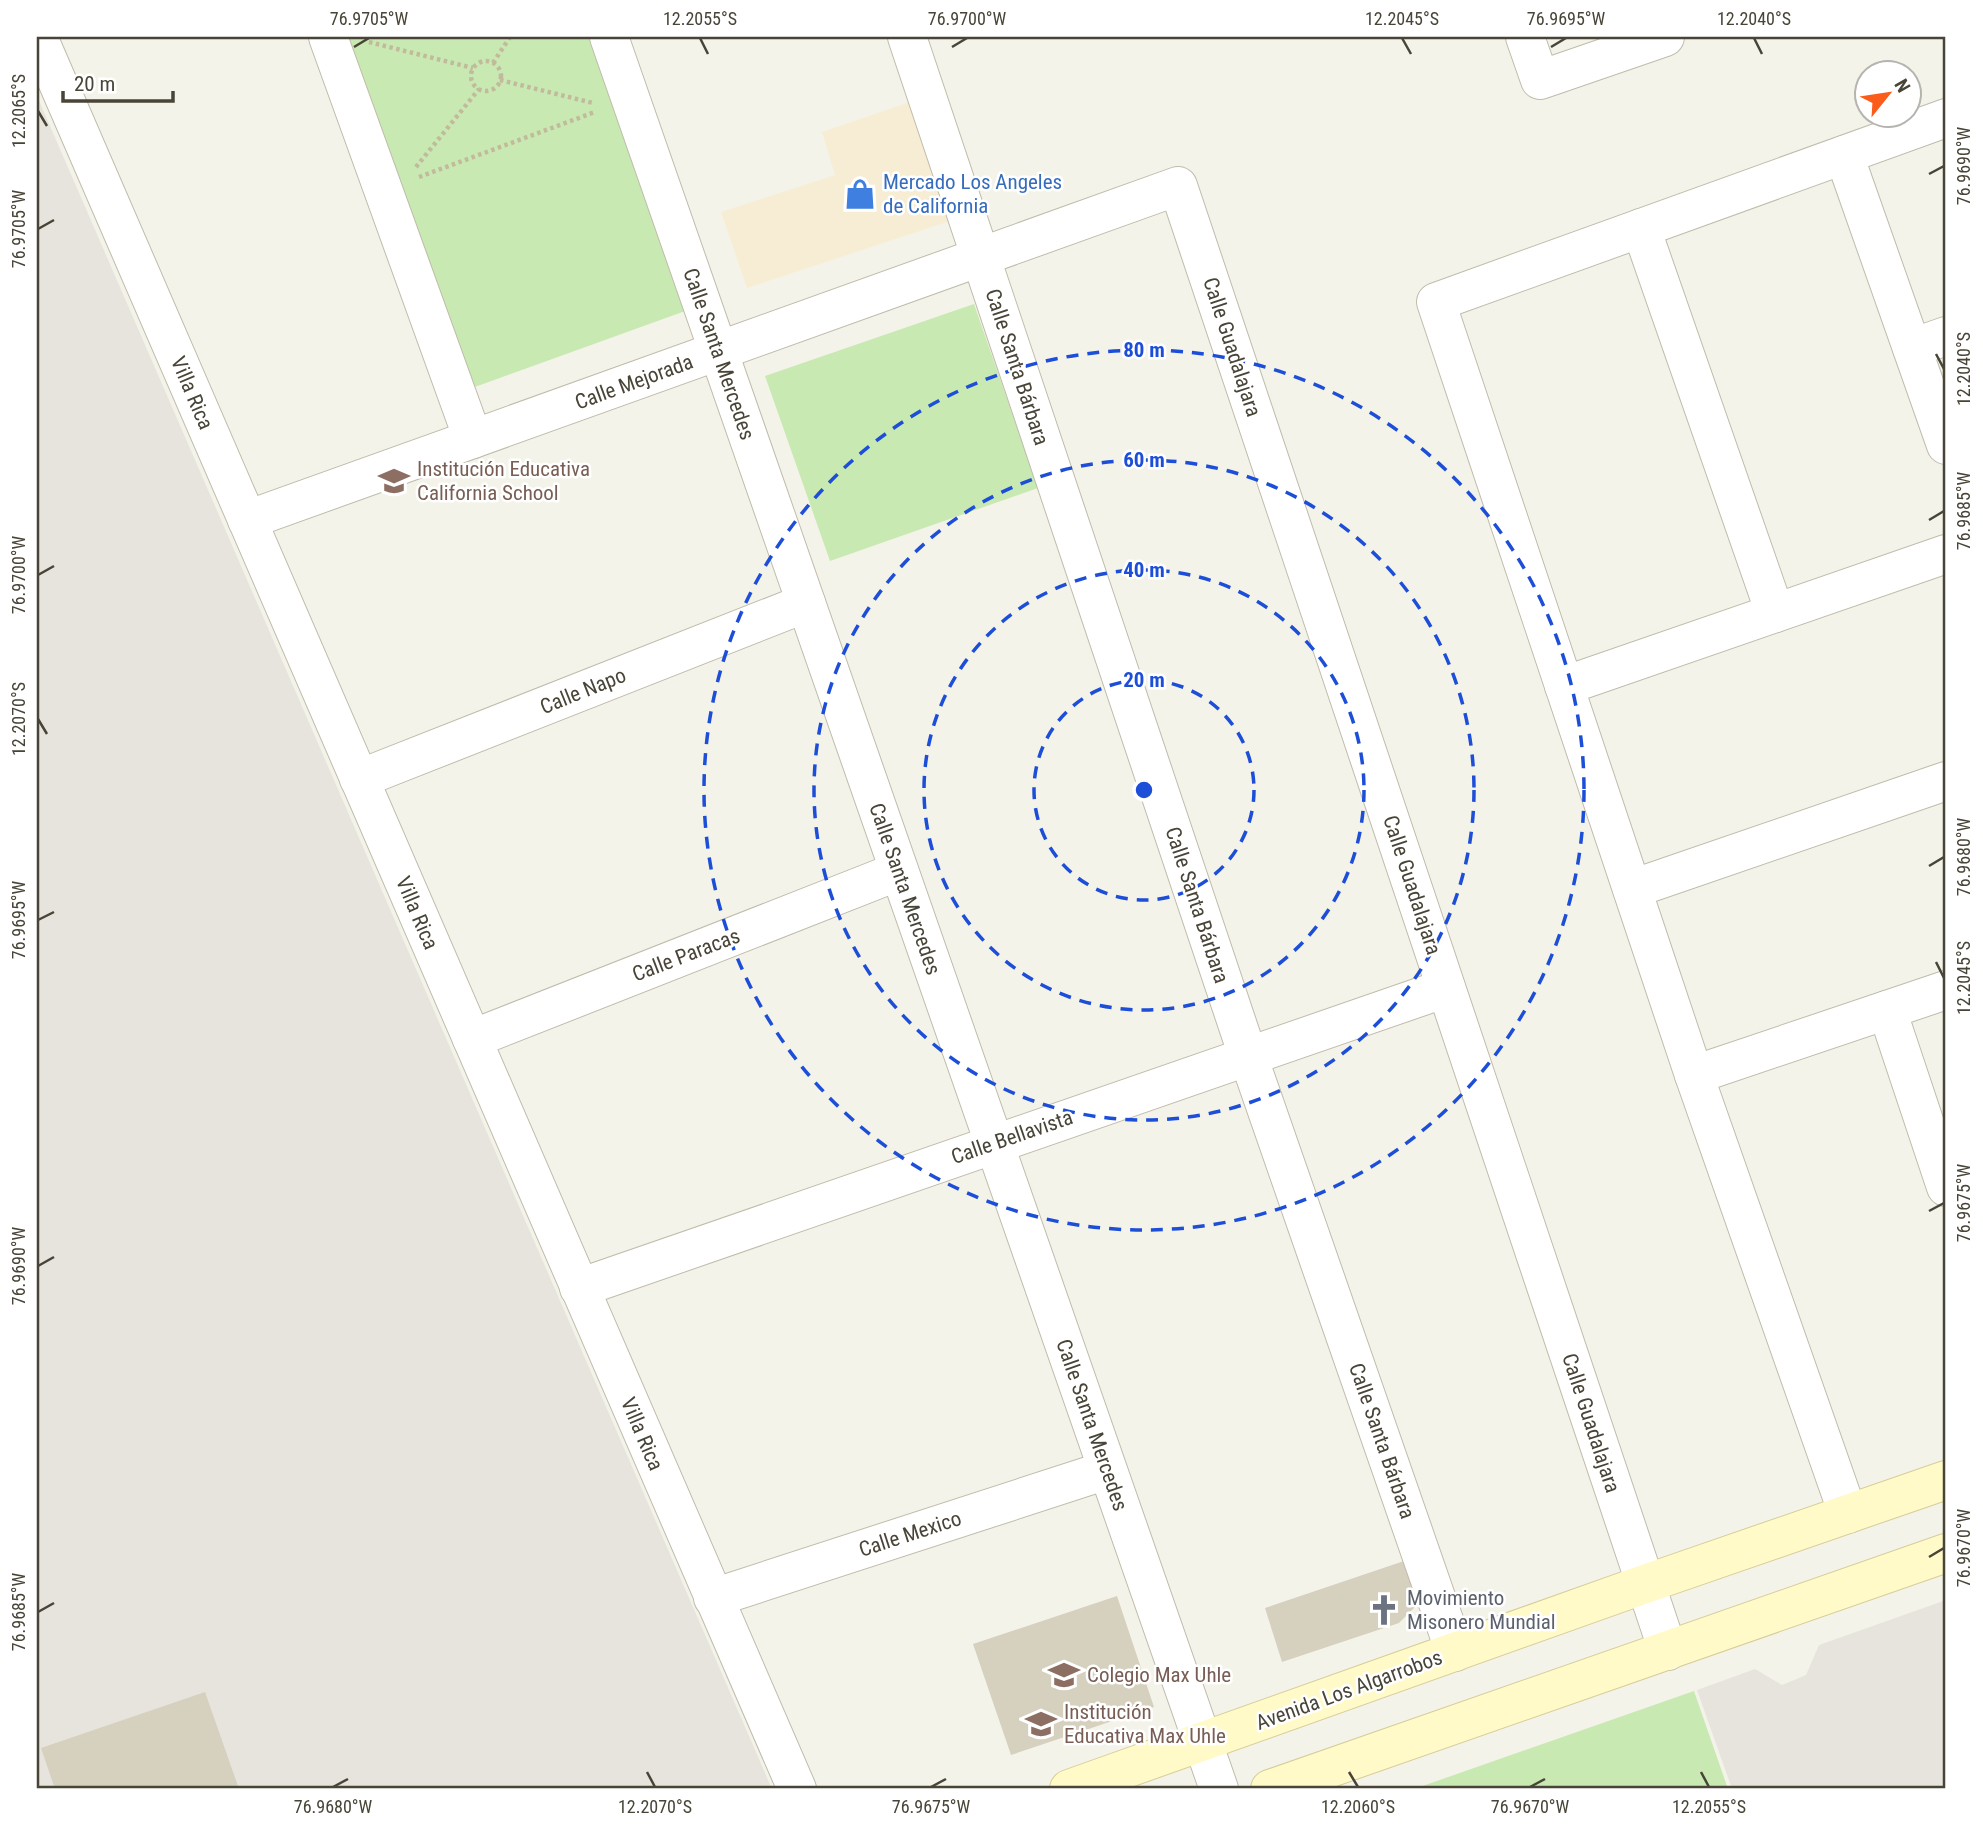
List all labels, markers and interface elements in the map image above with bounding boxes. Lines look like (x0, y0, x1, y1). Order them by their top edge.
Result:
text: 76.9705°W (330, 8, 409, 29)
text: 12.2055°S (663, 8, 737, 29)
text: 76.9700°W (928, 8, 1007, 29)
text: 12.2045°S (1365, 8, 1439, 29)
text: 76.9695°W (1527, 8, 1606, 29)
text: 12.2040°S (1717, 8, 1791, 29)
scale bar (63, 60, 173, 104)
north arrow (1854, 60, 1924, 130)
text: 20 m (74, 72, 115, 96)
text: 12.2065°S (8, 74, 29, 148)
text: N (1889, 75, 1915, 97)
text: 76.9690°W (1953, 126, 1974, 205)
place label: Mercado Los Angeles de California (883, 170, 1062, 218)
shop icon: Mercado Los Angeles de California (843, 177, 877, 211)
text: 76.9705°W (8, 189, 29, 268)
street label: Calle Santa Mercedes (678, 265, 760, 443)
street label: Calle Guadalajara (1198, 274, 1266, 420)
street label: Calle Santa Bárbara (980, 286, 1054, 448)
text: 12.2040°S (1953, 332, 1974, 406)
text: 80 m (1123, 338, 1165, 362)
street label: Calle Mejorada (572, 350, 696, 414)
street label: Villa Rica (166, 353, 218, 433)
text: 60 m (1123, 448, 1165, 472)
place label: Institución Educativa California School (417, 457, 590, 505)
school or university icon: Institución Educativa California School (377, 464, 411, 498)
text: 76.9685°W (1953, 471, 1974, 550)
text: 76.9700°W (8, 535, 29, 614)
text: 40 m (1123, 558, 1165, 582)
street label: Calle Napo (537, 663, 629, 719)
text: 20 m (1123, 668, 1165, 692)
text: 12.2070°S (8, 682, 29, 756)
centre of rings (1132, 778, 1156, 802)
street label: Calle Santa Mercedes (864, 800, 946, 978)
street label: Calle Guadalajara (1378, 812, 1446, 958)
text: 76.9680°W (1953, 817, 1974, 896)
street label: Calle Santa Bárbara (1160, 824, 1234, 986)
street label: Villa Rica (391, 873, 443, 953)
text: 76.9695°W (8, 880, 29, 959)
street label: Calle Paracas (629, 924, 743, 986)
text: 12.2045°S (1953, 941, 1974, 1015)
street label: Calle Bellavista (948, 1105, 1076, 1169)
text: 76.9675°W (1953, 1163, 1974, 1242)
text: 76.9690°W (8, 1226, 29, 1305)
street label: Calle Santa Mercedes (1051, 1336, 1133, 1514)
street label: Calle Guadalajara (1557, 1350, 1625, 1496)
street label: Calle Santa Bárbara (1344, 1360, 1420, 1522)
street label: Villa Rica (616, 1394, 668, 1474)
street label: Calle Mexico (856, 1506, 964, 1562)
text: 76.9670°W (1953, 1508, 1974, 1587)
text: 76.9685°W (8, 1572, 29, 1651)
place label: Movimiento Misonero Mundial (1407, 1586, 1556, 1634)
church icon: Movimiento Misonero Mundial (1367, 1593, 1401, 1627)
street label: Avenida Los Algarrobos (1253, 1645, 1445, 1735)
school or university icon: Colegio Max Uhle (1047, 1658, 1081, 1692)
place label: Colegio Max Uhle (1087, 1663, 1231, 1687)
place label: Institución Educativa Max Uhle (1064, 1700, 1226, 1748)
school or university icon: Institución Educativa Max Uhle (1024, 1707, 1058, 1741)
text: 76.9680°W (294, 1796, 373, 1817)
text: 12.2070°S (618, 1796, 692, 1817)
text: 76.9675°W (892, 1796, 971, 1817)
text: 12.2060°S (1321, 1796, 1395, 1817)
text: 76.9670°W (1491, 1796, 1570, 1817)
text: 12.2055°S (1672, 1796, 1746, 1817)

